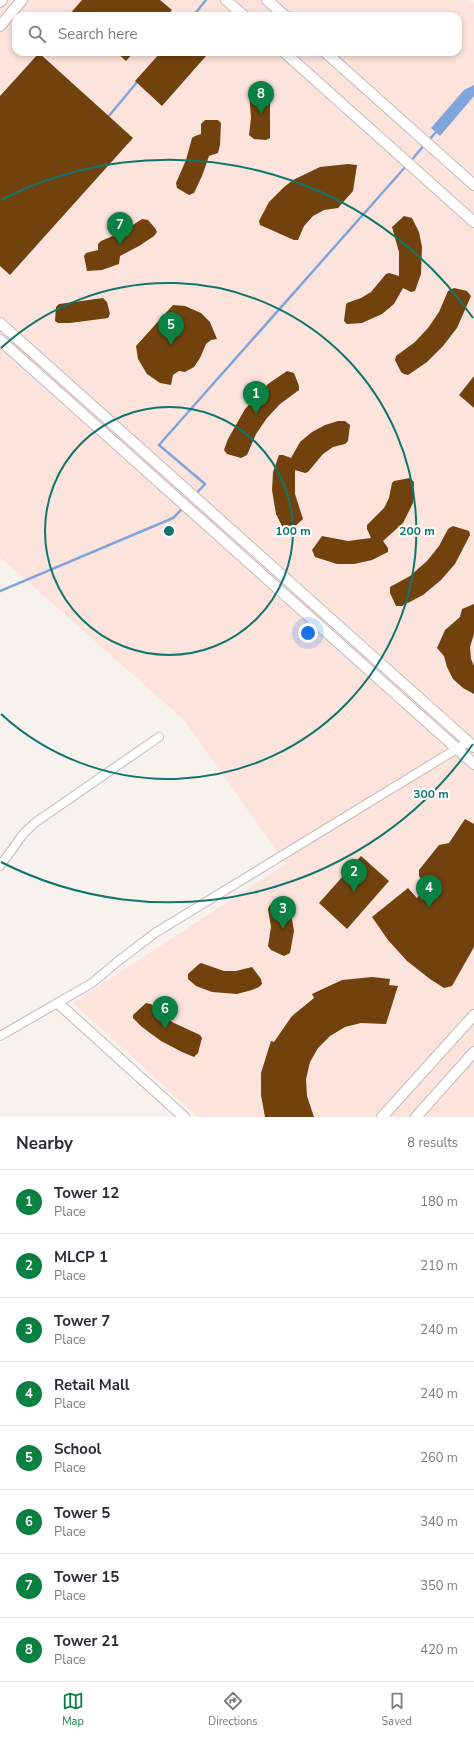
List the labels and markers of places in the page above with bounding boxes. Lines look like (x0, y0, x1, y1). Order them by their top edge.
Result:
pin: 8 (248, 81, 274, 114)
pin: 7 (107, 212, 133, 245)
pin: 5 (158, 312, 184, 345)
pin: 1 (243, 381, 269, 414)
centre of rings (162, 524, 176, 538)
pin: 2 (341, 859, 367, 892)
pin: 4 (416, 875, 442, 908)
pin: 3 (270, 896, 296, 929)
pin: 6 (152, 996, 178, 1029)

